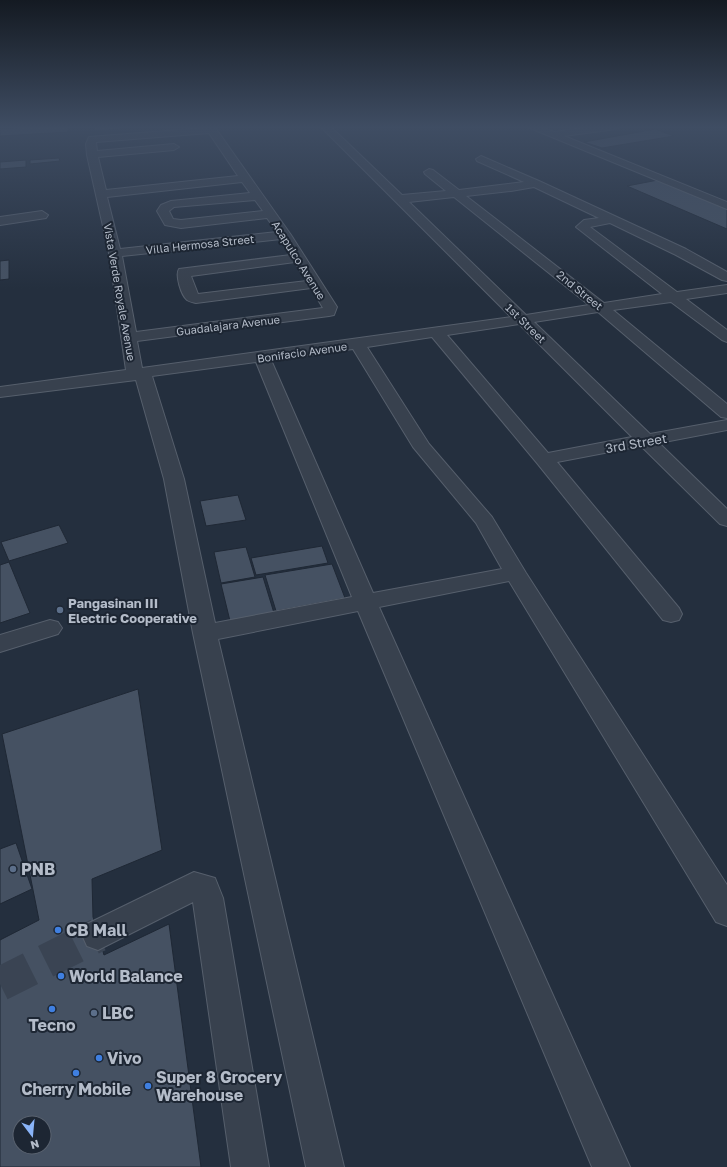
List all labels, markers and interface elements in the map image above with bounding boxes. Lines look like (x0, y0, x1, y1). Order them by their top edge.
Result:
street label: Acapulco Avenue (270, 218, 328, 302)
street label: Vista Verde Royale Avenue (101, 222, 139, 362)
street label: Villa Hermosa Street (145, 232, 255, 256)
street label: 2nd Street (554, 268, 606, 312)
street label: 1st Street (503, 301, 549, 345)
street label: Guadalajara Avenue (175, 312, 281, 338)
street label: Bonifacio Avenue (256, 339, 348, 365)
street label: 3rd Street (604, 430, 668, 456)
place label: Pangasinan III Electric Cooperative (68, 595, 197, 626)
marker: Pangasinan III Electric Cooperative (55, 605, 65, 615)
place label: PNB (21, 859, 55, 879)
marker: PNB (8, 864, 18, 874)
place label: CB Mall (66, 920, 128, 940)
marker: CB Mall (53, 925, 63, 935)
place label: World Balance (69, 966, 183, 986)
marker: World Balance (56, 971, 66, 981)
place label: LBC (102, 1003, 134, 1023)
marker: Tecno (47, 1004, 57, 1014)
marker: LBC (89, 1008, 99, 1018)
place label: Tecno (28, 1015, 76, 1035)
place label: Vivo (107, 1048, 142, 1068)
marker: Vivo (94, 1053, 104, 1063)
place label: Super 8 Grocery Warehouse (156, 1067, 283, 1105)
marker: Cherry Mobile (71, 1068, 81, 1078)
place label: Cherry Mobile (21, 1079, 131, 1099)
marker: Super 8 Grocery Warehouse (143, 1081, 153, 1091)
north arrow (12, 1115, 52, 1155)
text: N (29, 1138, 41, 1152)

